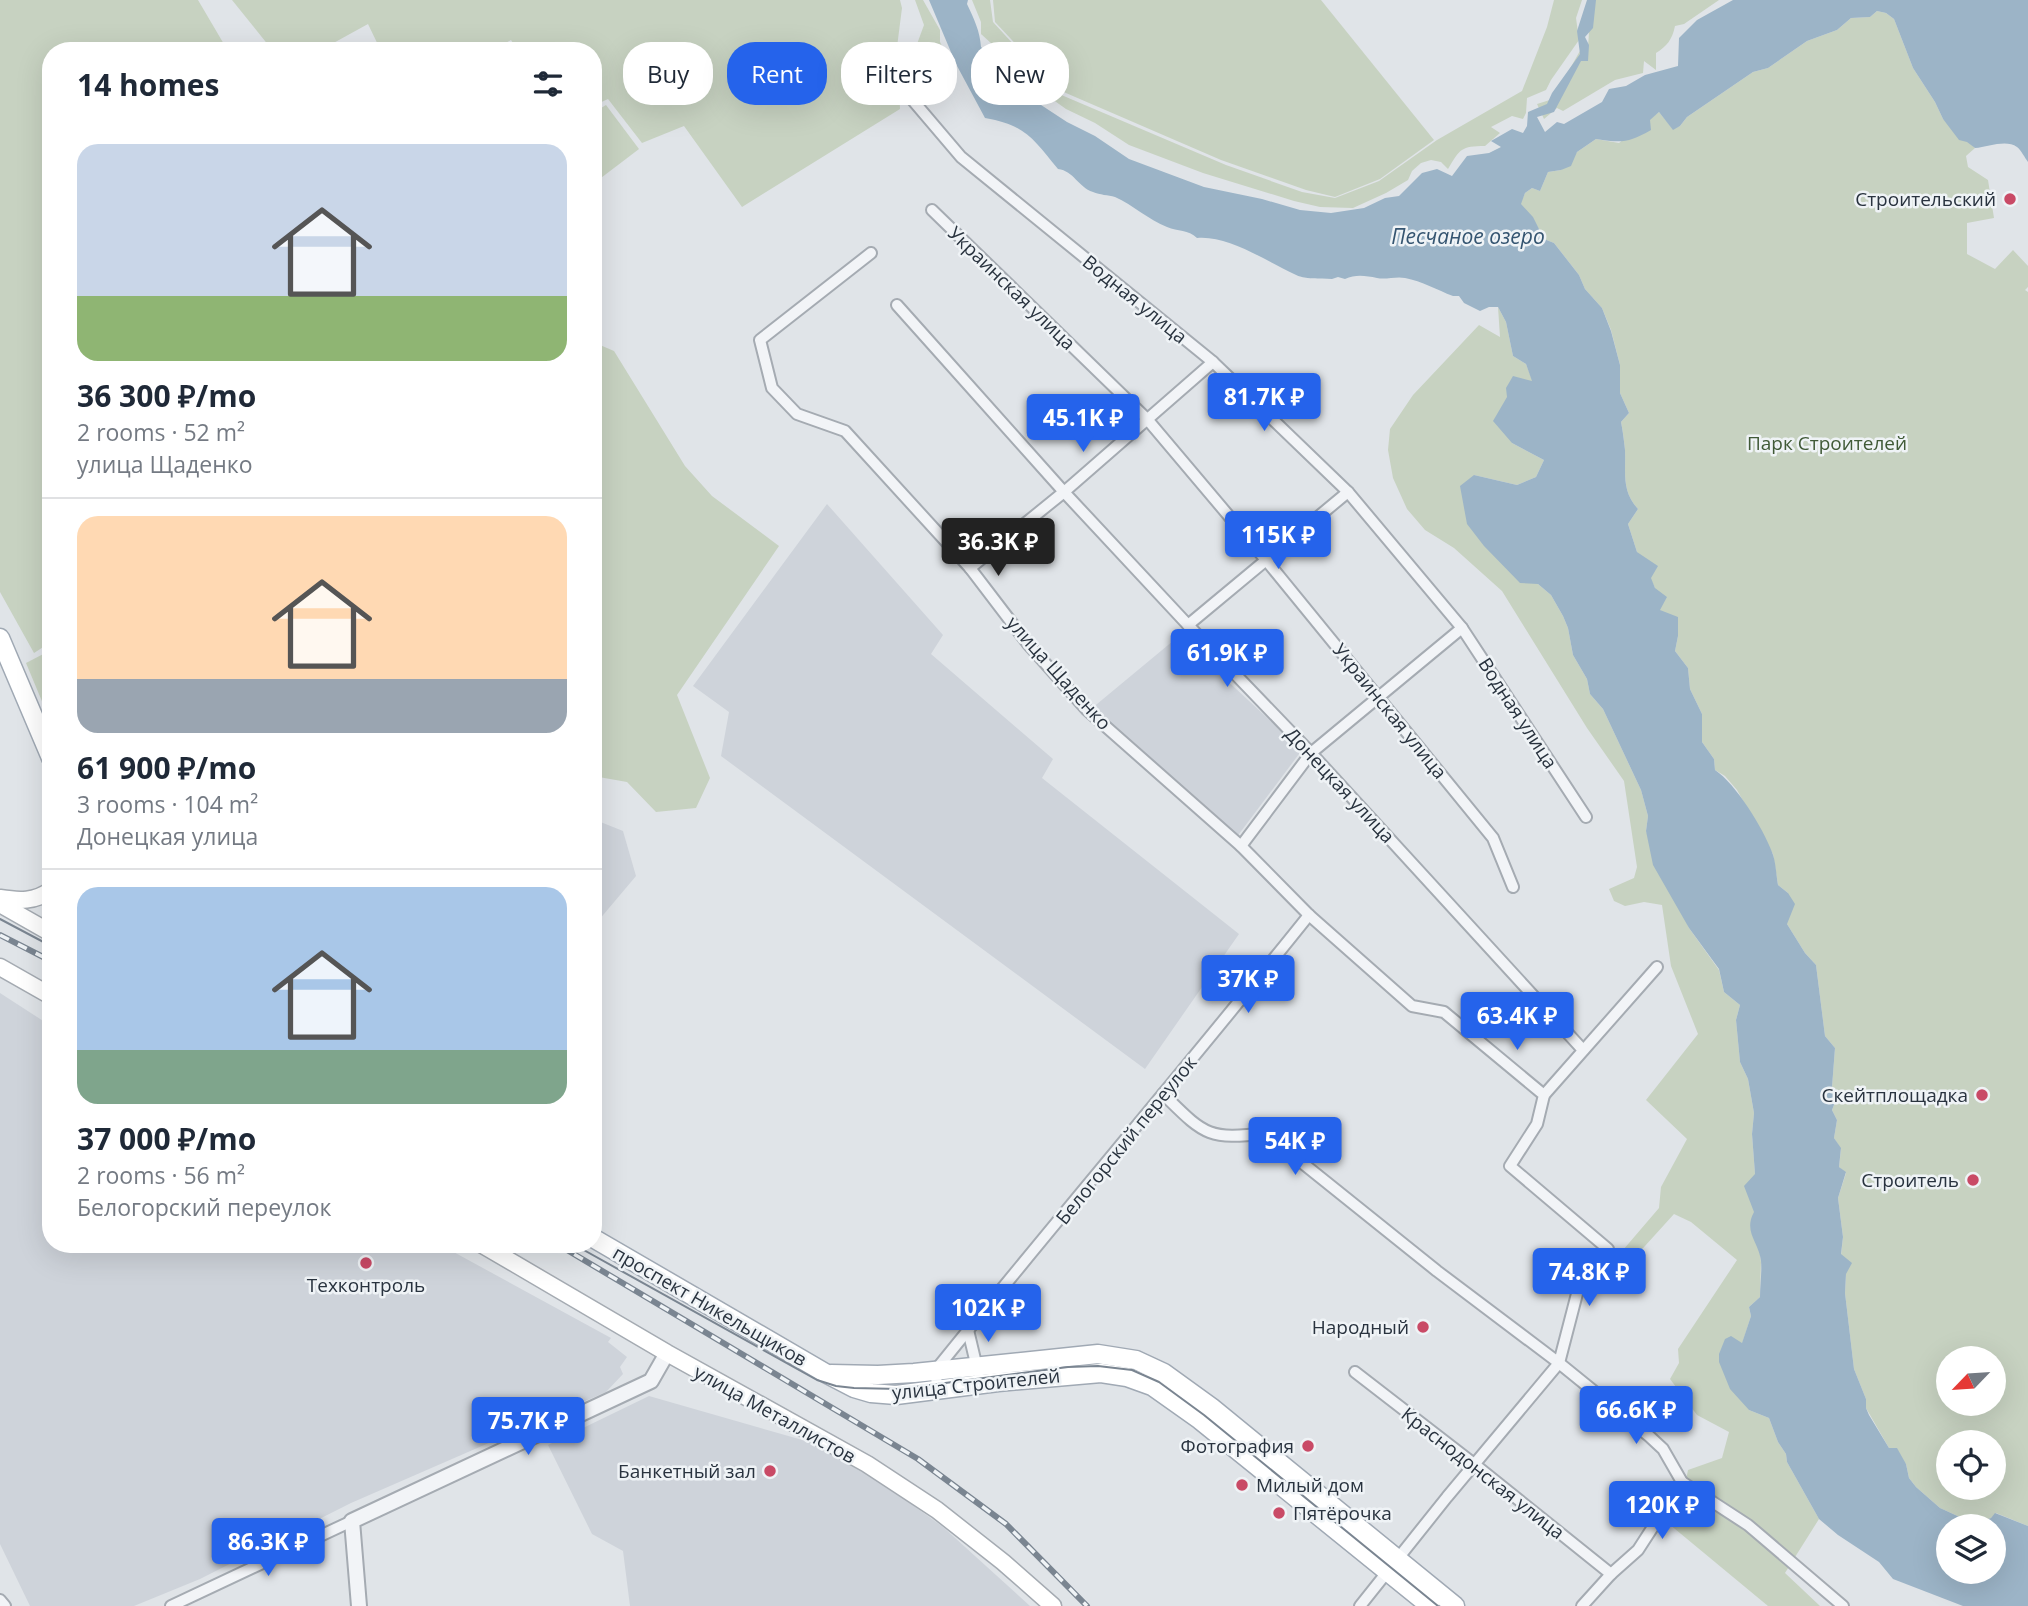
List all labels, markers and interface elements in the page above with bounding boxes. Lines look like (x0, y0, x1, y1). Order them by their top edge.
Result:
chip: Buy (623, 42, 713, 105)
chip: Rent (727, 42, 827, 105)
chip: Filters (841, 42, 957, 105)
chip: New (971, 42, 1069, 105)
text: 14 homes (77, 64, 220, 105)
icon: filters (529, 65, 567, 103)
place label: Строительский (1855, 186, 1996, 212)
icon: home (259, 189, 385, 315)
marker: Строительский (2002, 191, 2018, 207)
street label: Украинская улица (943, 220, 1081, 356)
water label: Песчаное озеро (1391, 222, 1545, 250)
street label: Водная улица (1077, 249, 1193, 349)
pin: 81.7K ₽ (1199, 374, 1329, 433)
text: 36 300 ₽/mo (77, 375, 256, 416)
text: 81.7K ₽ (1224, 380, 1304, 412)
pin: 45.1K ₽ (1018, 394, 1148, 454)
text: 45.1K ₽ (1043, 401, 1123, 433)
text: 2 rooms · 52 m² (77, 416, 245, 448)
park label: Парк Строителей (1747, 430, 1907, 456)
text: улица Щаденко (77, 448, 253, 480)
pin: 115K ₽ (1221, 512, 1335, 571)
pin: 36.3K ₽ (933, 518, 1063, 578)
text: 115K ₽ (1241, 518, 1315, 550)
text: 36.3K ₽ (958, 525, 1038, 557)
icon: home (259, 561, 385, 687)
street label: улица Щаденко (1001, 610, 1117, 736)
pin: 61.9K ₽ (1162, 630, 1292, 689)
text: 61.9K ₽ (1187, 636, 1267, 668)
street label: Украинская улица (1327, 638, 1453, 784)
street label: Водная улица (1472, 652, 1564, 774)
street label: Донецкая улица (1279, 721, 1401, 849)
text: 61 900 ₽/mo (77, 747, 256, 788)
text: 3 rooms · 104 m² (77, 788, 258, 820)
text: Донецкая улица (77, 820, 258, 852)
icon: home (259, 932, 385, 1058)
pin: 37K ₽ (1199, 956, 1297, 1015)
text: 37K ₽ (1218, 962, 1278, 994)
pin: 63.4K ₽ (1452, 992, 1582, 1052)
text: 63.4K ₽ (1477, 999, 1557, 1031)
street label: Белогорский переулок (1050, 1050, 1202, 1230)
place label: Скейтплощадка (1822, 1082, 1968, 1108)
marker: Скейтплощадка (1974, 1087, 1990, 1103)
text: 37 000 ₽/mo (77, 1118, 256, 1159)
pin: 54K ₽ (1246, 1118, 1344, 1177)
text: 54K ₽ (1265, 1124, 1325, 1156)
text: 2 rooms · 56 m² (77, 1159, 245, 1191)
place label: Строитель (1861, 1167, 1959, 1193)
marker: Строитель (1965, 1172, 1981, 1188)
text: Белогорский переулок (77, 1191, 332, 1223)
street label: проспект Никельщиков (608, 1240, 812, 1372)
pin: 74.8K ₽ (1524, 1248, 1654, 1308)
marker: Техконтроль (358, 1255, 374, 1271)
text: 74.8K ₽ (1549, 1255, 1629, 1287)
place label: Техконтроль (307, 1272, 425, 1298)
pin: 102K ₽ (931, 1284, 1045, 1344)
text: 102K ₽ (951, 1291, 1025, 1323)
place label: Народный (1312, 1314, 1409, 1340)
marker: Народный (1415, 1319, 1431, 1335)
north arrow (1936, 1346, 2006, 1416)
map controls (1936, 1346, 2006, 1584)
street label: улица Металлистов (689, 1359, 861, 1469)
street label: улица Строителей (891, 1362, 1061, 1406)
pin: 66.6K ₽ (1571, 1386, 1701, 1446)
text: 66.6K ₽ (1596, 1393, 1676, 1425)
pin: 75.7K ₽ (463, 1398, 593, 1457)
street label: Краснодонская улица (1396, 1401, 1570, 1545)
text: 75.7K ₽ (488, 1404, 568, 1436)
button: locate (1936, 1430, 2006, 1500)
place label: Фотография (1180, 1433, 1294, 1459)
marker: Фотография (1300, 1438, 1316, 1454)
place label: Банкетный зал (618, 1458, 756, 1484)
marker: Банкетный зал (762, 1463, 778, 1479)
place label: Милый дом (1256, 1472, 1364, 1498)
marker: Милый дом (1234, 1477, 1250, 1493)
pin: 120K ₽ (1605, 1482, 1719, 1541)
text: 120K ₽ (1625, 1488, 1699, 1520)
place label: Пятёрочка (1293, 1500, 1392, 1526)
marker: Пятёрочка (1271, 1505, 1287, 1521)
button: layers (1936, 1514, 2006, 1584)
pin: 86.3K ₽ (203, 1518, 333, 1578)
text: 86.3K ₽ (228, 1525, 308, 1557)

